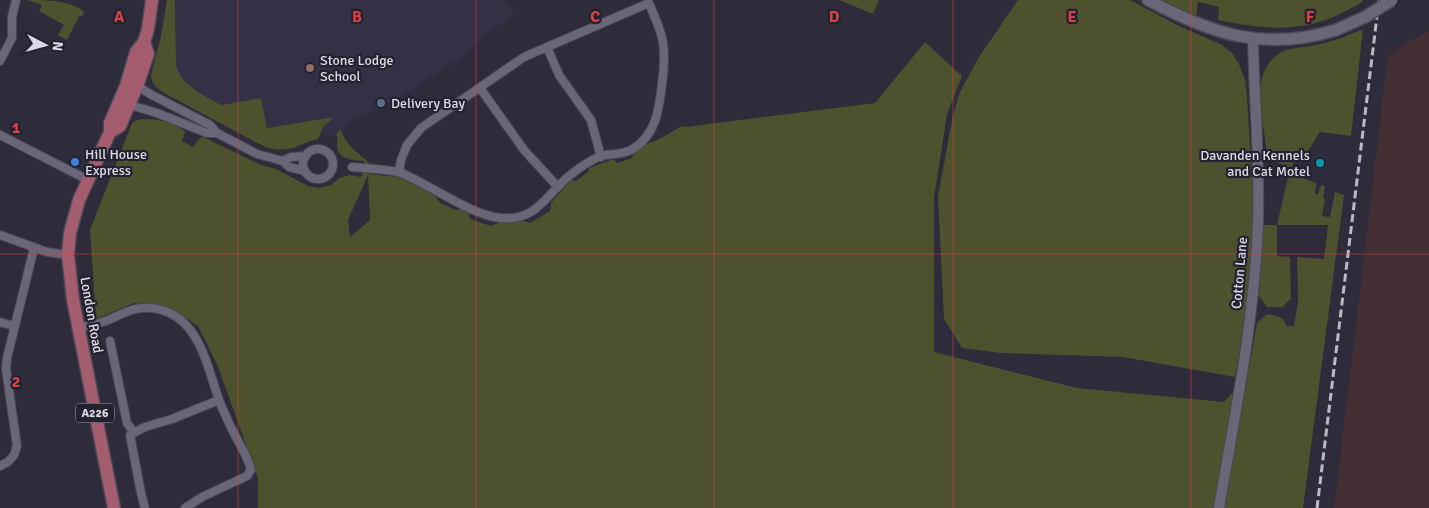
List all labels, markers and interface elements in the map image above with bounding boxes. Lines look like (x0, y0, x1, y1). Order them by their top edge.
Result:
text: A (114, 7, 125, 27)
text: B (352, 7, 362, 27)
text: C (590, 7, 600, 27)
text: D (829, 7, 840, 27)
text: E (1067, 7, 1077, 27)
text: F (1306, 7, 1315, 27)
north arrow (20, 20, 70, 70)
text: N (48, 41, 66, 52)
place label: Stone Lodge School (320, 52, 394, 85)
marker: Stone Lodge School (304, 62, 316, 74)
place label: Delivery Bay (391, 95, 465, 112)
marker: Delivery Bay (375, 97, 387, 109)
text: 1 (12, 118, 21, 138)
place label: Hill House Express (85, 146, 147, 179)
place label: Davanden Kennels and Cat Motel (1200, 147, 1310, 180)
marker: Hill House Express (69, 156, 81, 168)
marker: Davanden Kennels and Cat Motel (1314, 157, 1326, 169)
street label: Cotton Lane (1228, 236, 1251, 310)
street label: London Road (76, 276, 107, 355)
text: 2 (12, 372, 20, 392)
road number: A226 (76, 403, 114, 422)

